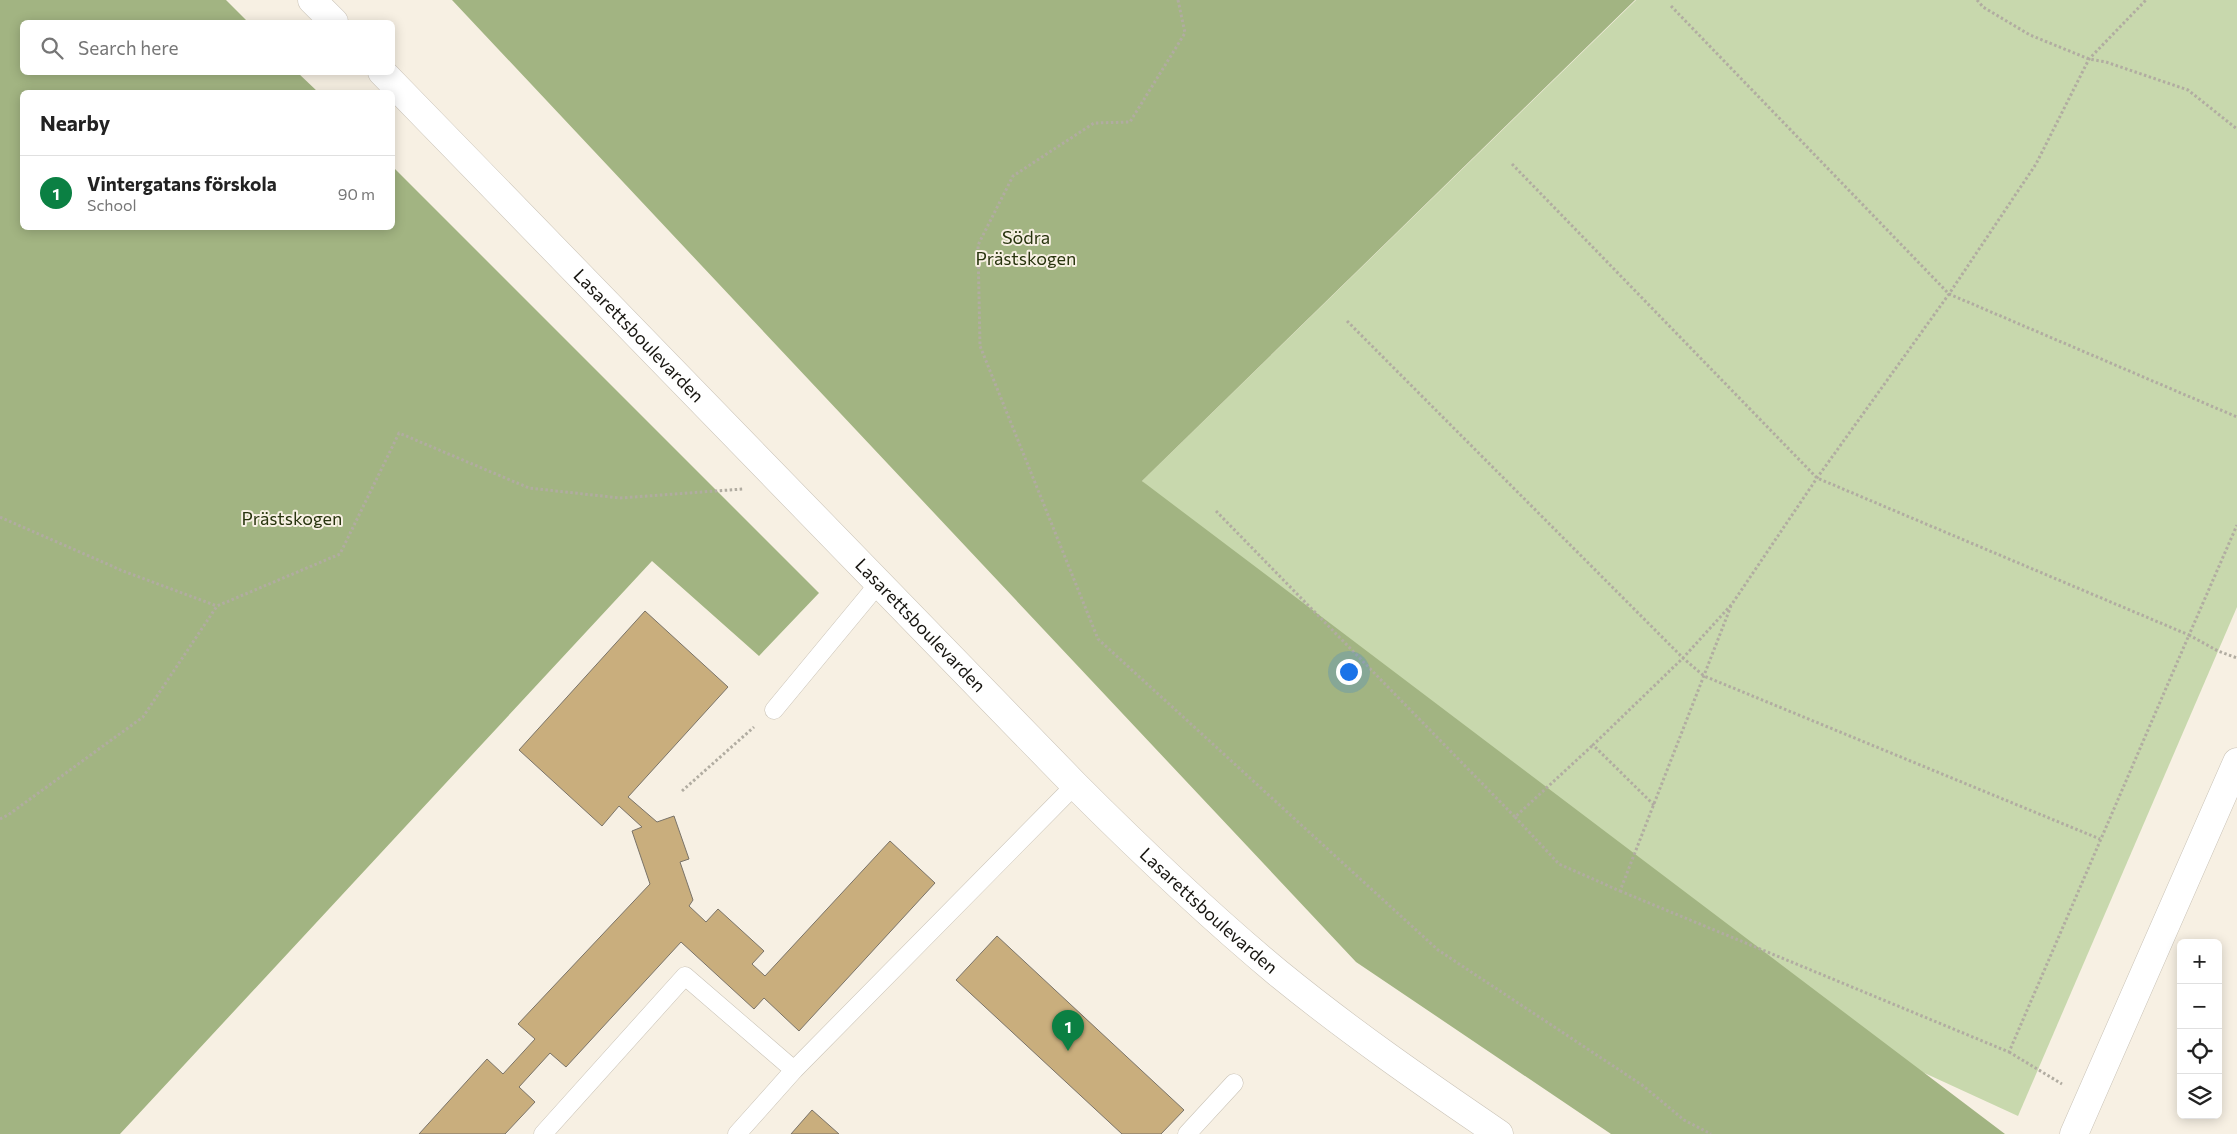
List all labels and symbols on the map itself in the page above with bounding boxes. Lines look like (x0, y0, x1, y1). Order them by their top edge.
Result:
park label: Södra Prästskogen (976, 226, 1076, 269)
street label: Lasarettsboulevarden (569, 264, 709, 407)
park label: Prästskogen (242, 507, 342, 529)
street label: Lasarettsboulevarden (851, 554, 991, 696)
your location (1336, 659, 1362, 685)
street label: Lasarettsboulevarden (1136, 843, 1282, 978)
pin: 1 (1052, 1010, 1084, 1051)

